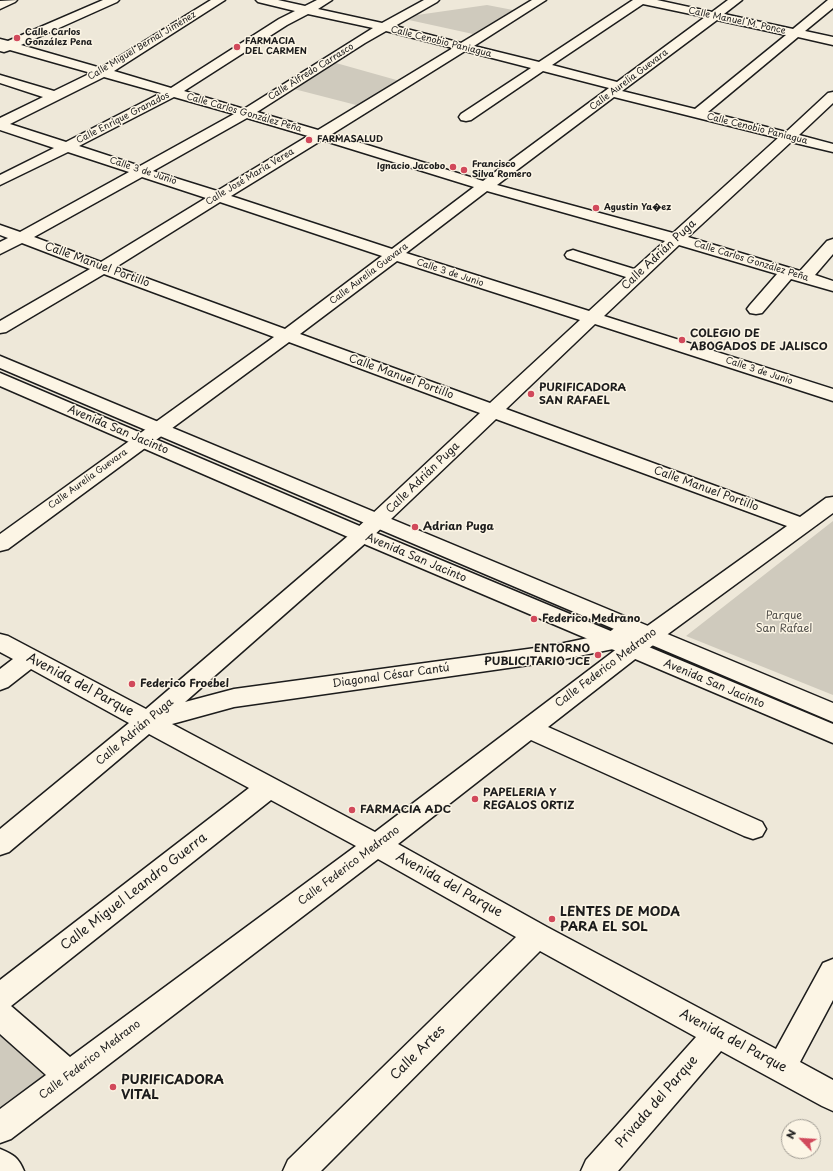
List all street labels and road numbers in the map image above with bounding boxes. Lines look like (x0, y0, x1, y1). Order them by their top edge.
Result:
street label: Calle Manuel M. Ponce (687, 5, 787, 37)
street label: Calle Miguel Bernal Jiménez (86, 9, 198, 83)
street label: Calle Cenobio Paniagua (390, 24, 492, 60)
street label: Calle Alfredo Carrasco (266, 41, 356, 103)
street label: Calle Aurelia Guevara (588, 47, 670, 113)
street label: Calle Enrique Granados (75, 90, 171, 146)
street label: Calle Carlos González Peña (185, 91, 303, 135)
street label: Calle Cenobio Paniagua (706, 111, 808, 147)
street label: Calle José María Verea (204, 146, 296, 208)
street label: Calle 3 de Junio (108, 155, 178, 187)
street label: Calle Adrián Puga (619, 217, 699, 293)
street label: Calle Carlos González Peña (692, 238, 810, 284)
street label: Calle Manuel Portillo (43, 240, 151, 290)
street label: Calle Aurelia Guevara (328, 241, 410, 307)
street label: Calle 3 de Junio (415, 257, 485, 289)
street label: Calle Manuel Portillo (347, 352, 455, 402)
street label: Calle 3 de Junio (724, 355, 794, 387)
street label: Avenida San Jacinto (66, 403, 170, 457)
street label: Calle Adrián Puga (384, 440, 462, 516)
street label: Calle Aurelia Guevara (46, 447, 130, 511)
street label: Calle Manuel Portillo (652, 464, 760, 514)
street label: Avenida San Jacinto (364, 531, 468, 585)
street label: Calle Federico Medrano (553, 626, 659, 710)
street label: Avenida del Parque (24, 650, 136, 720)
street label: Avenida San Jacinto (662, 657, 766, 711)
street label: Diagonal César Cantú (332, 661, 450, 691)
street label: Calle Adrián Puga (94, 696, 176, 768)
street label: Calle Federico Medrano (296, 824, 402, 908)
street label: Calle Miguel Leandro Guerra (58, 830, 210, 954)
street label: Avenida del Parque (393, 849, 505, 921)
street label: Avenida del Parque (677, 1006, 789, 1076)
street label: Calle Federico Medrano (37, 1018, 143, 1102)
street label: Calle Artes (388, 1023, 448, 1083)
street label: Privada del Parque (613, 1053, 701, 1151)

